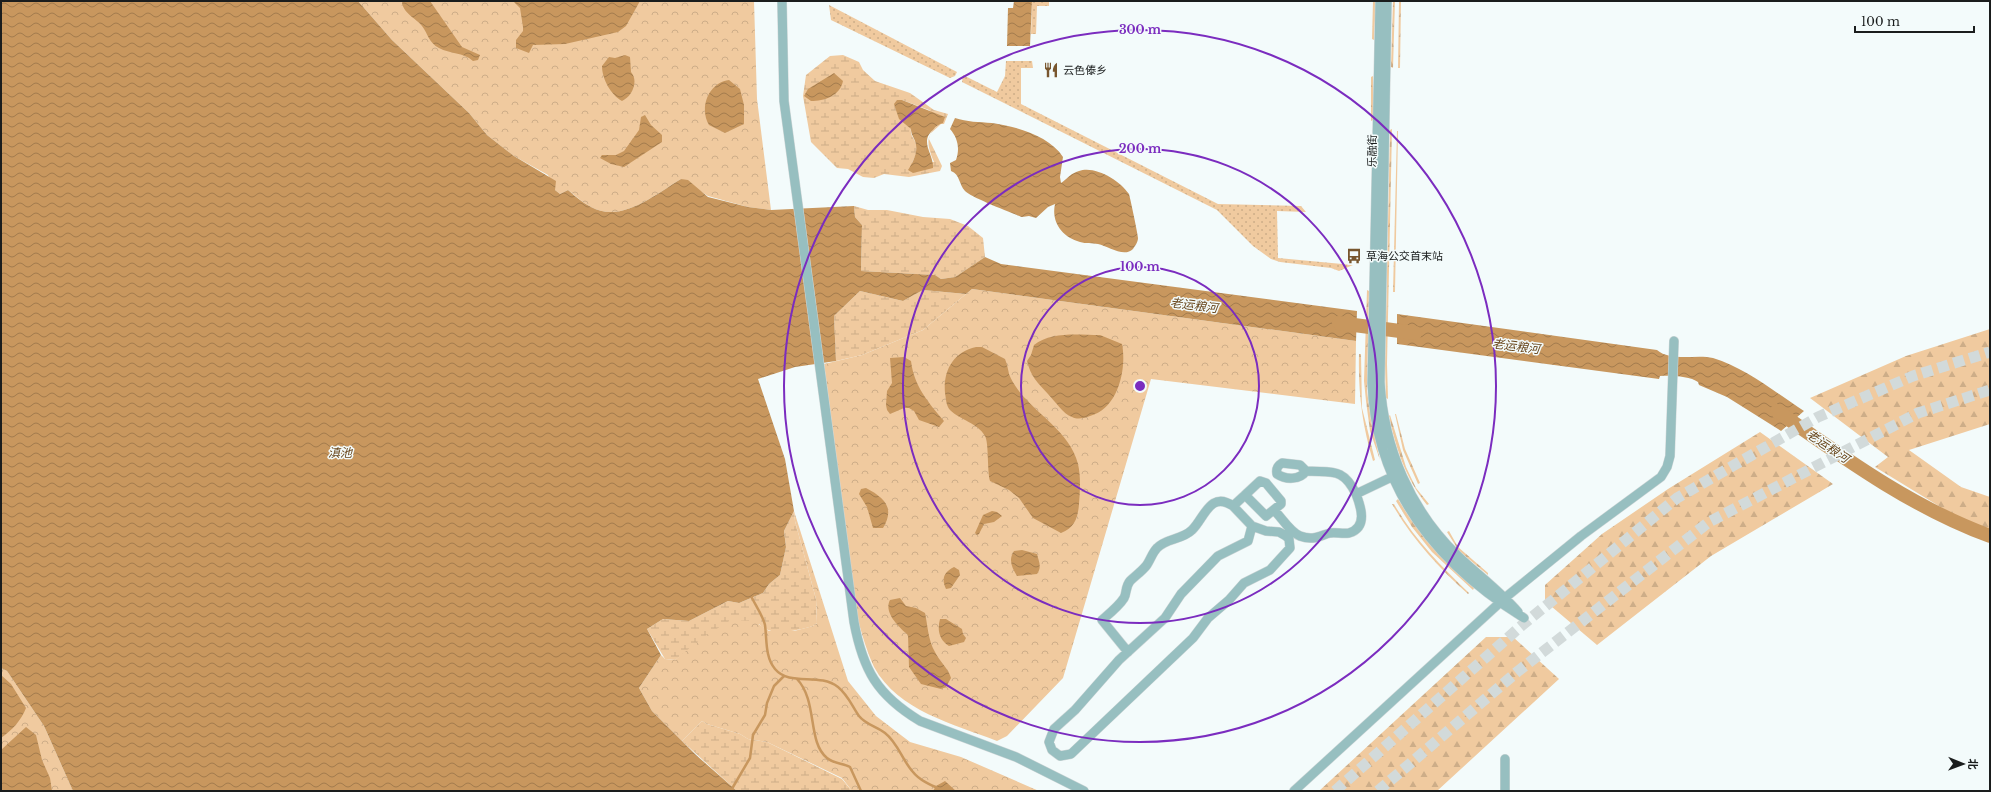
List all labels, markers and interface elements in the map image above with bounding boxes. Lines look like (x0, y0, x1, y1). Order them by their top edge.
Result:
scale bar (1855, 8, 1974, 34)
text: 100 m (1861, 14, 1900, 29)
text: 300 m (1119, 22, 1162, 37)
restaurant icon: 云色傣乡 (1042, 61, 1060, 79)
place label: 云色傣乡 (1063, 63, 1107, 77)
street label: 乐融街 (1365, 134, 1379, 168)
text: 200 m (1119, 141, 1162, 156)
bus stop icon: 草海公交首末站 (1345, 247, 1363, 265)
place label: 草海公交首末站 (1366, 249, 1443, 263)
text: 100 m (1120, 259, 1161, 274)
water label: 老运粮河 (1169, 295, 1221, 316)
water label: 老运粮河 (1491, 336, 1543, 357)
centre of rings (1133, 379, 1147, 393)
water label: 老运粮河 (1804, 426, 1854, 467)
water label: 滇池 (328, 445, 353, 460)
north arrow (1943, 744, 1983, 784)
text: 北 (1966, 759, 1980, 770)

